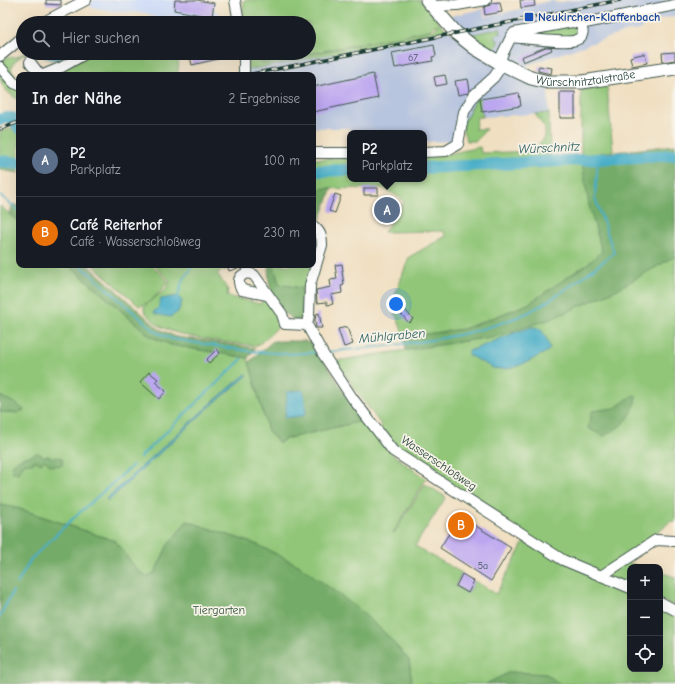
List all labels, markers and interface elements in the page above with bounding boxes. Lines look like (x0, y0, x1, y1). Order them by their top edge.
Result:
place label: Neukirchen-Klaffenbach (538, 10, 660, 24)
marker: Neukirchen-Klaffenbach (523, 11, 535, 23)
search box (16, 16, 316, 60)
icon: search (30, 27, 52, 49)
text: Hier suchen (62, 29, 140, 47)
house number: 67 (408, 52, 418, 64)
street label: Würschnitztalstraße (535, 67, 636, 89)
text: In der Nähe (32, 89, 121, 108)
text: 2 Ergebnisse (228, 91, 300, 106)
popup (347, 130, 427, 182)
water label: Würschnitz (518, 138, 581, 157)
text: P2 (362, 140, 377, 158)
text: P2 (70, 144, 86, 162)
text: A (41, 153, 49, 168)
text: 100 m (264, 153, 300, 168)
text: Parkplatz (362, 158, 412, 173)
text: Parkplatz (70, 162, 121, 177)
pin: A (374, 195, 400, 225)
text: Café Reiterhof (70, 216, 162, 234)
text: B (41, 225, 49, 240)
text: 230 m (264, 225, 300, 240)
text: Café · Wasserschloßweg (70, 234, 201, 249)
your location (386, 294, 406, 314)
water label: Mühlgraben (357, 325, 426, 346)
street label: Wasserschloßweg (398, 433, 480, 493)
pin: B (448, 510, 474, 540)
house number: 5a (478, 560, 488, 572)
map controls (627, 564, 663, 672)
button: + (627, 564, 663, 600)
button: − (627, 600, 663, 636)
park label: Tiergarten (193, 603, 245, 617)
button: locate (627, 636, 663, 672)

